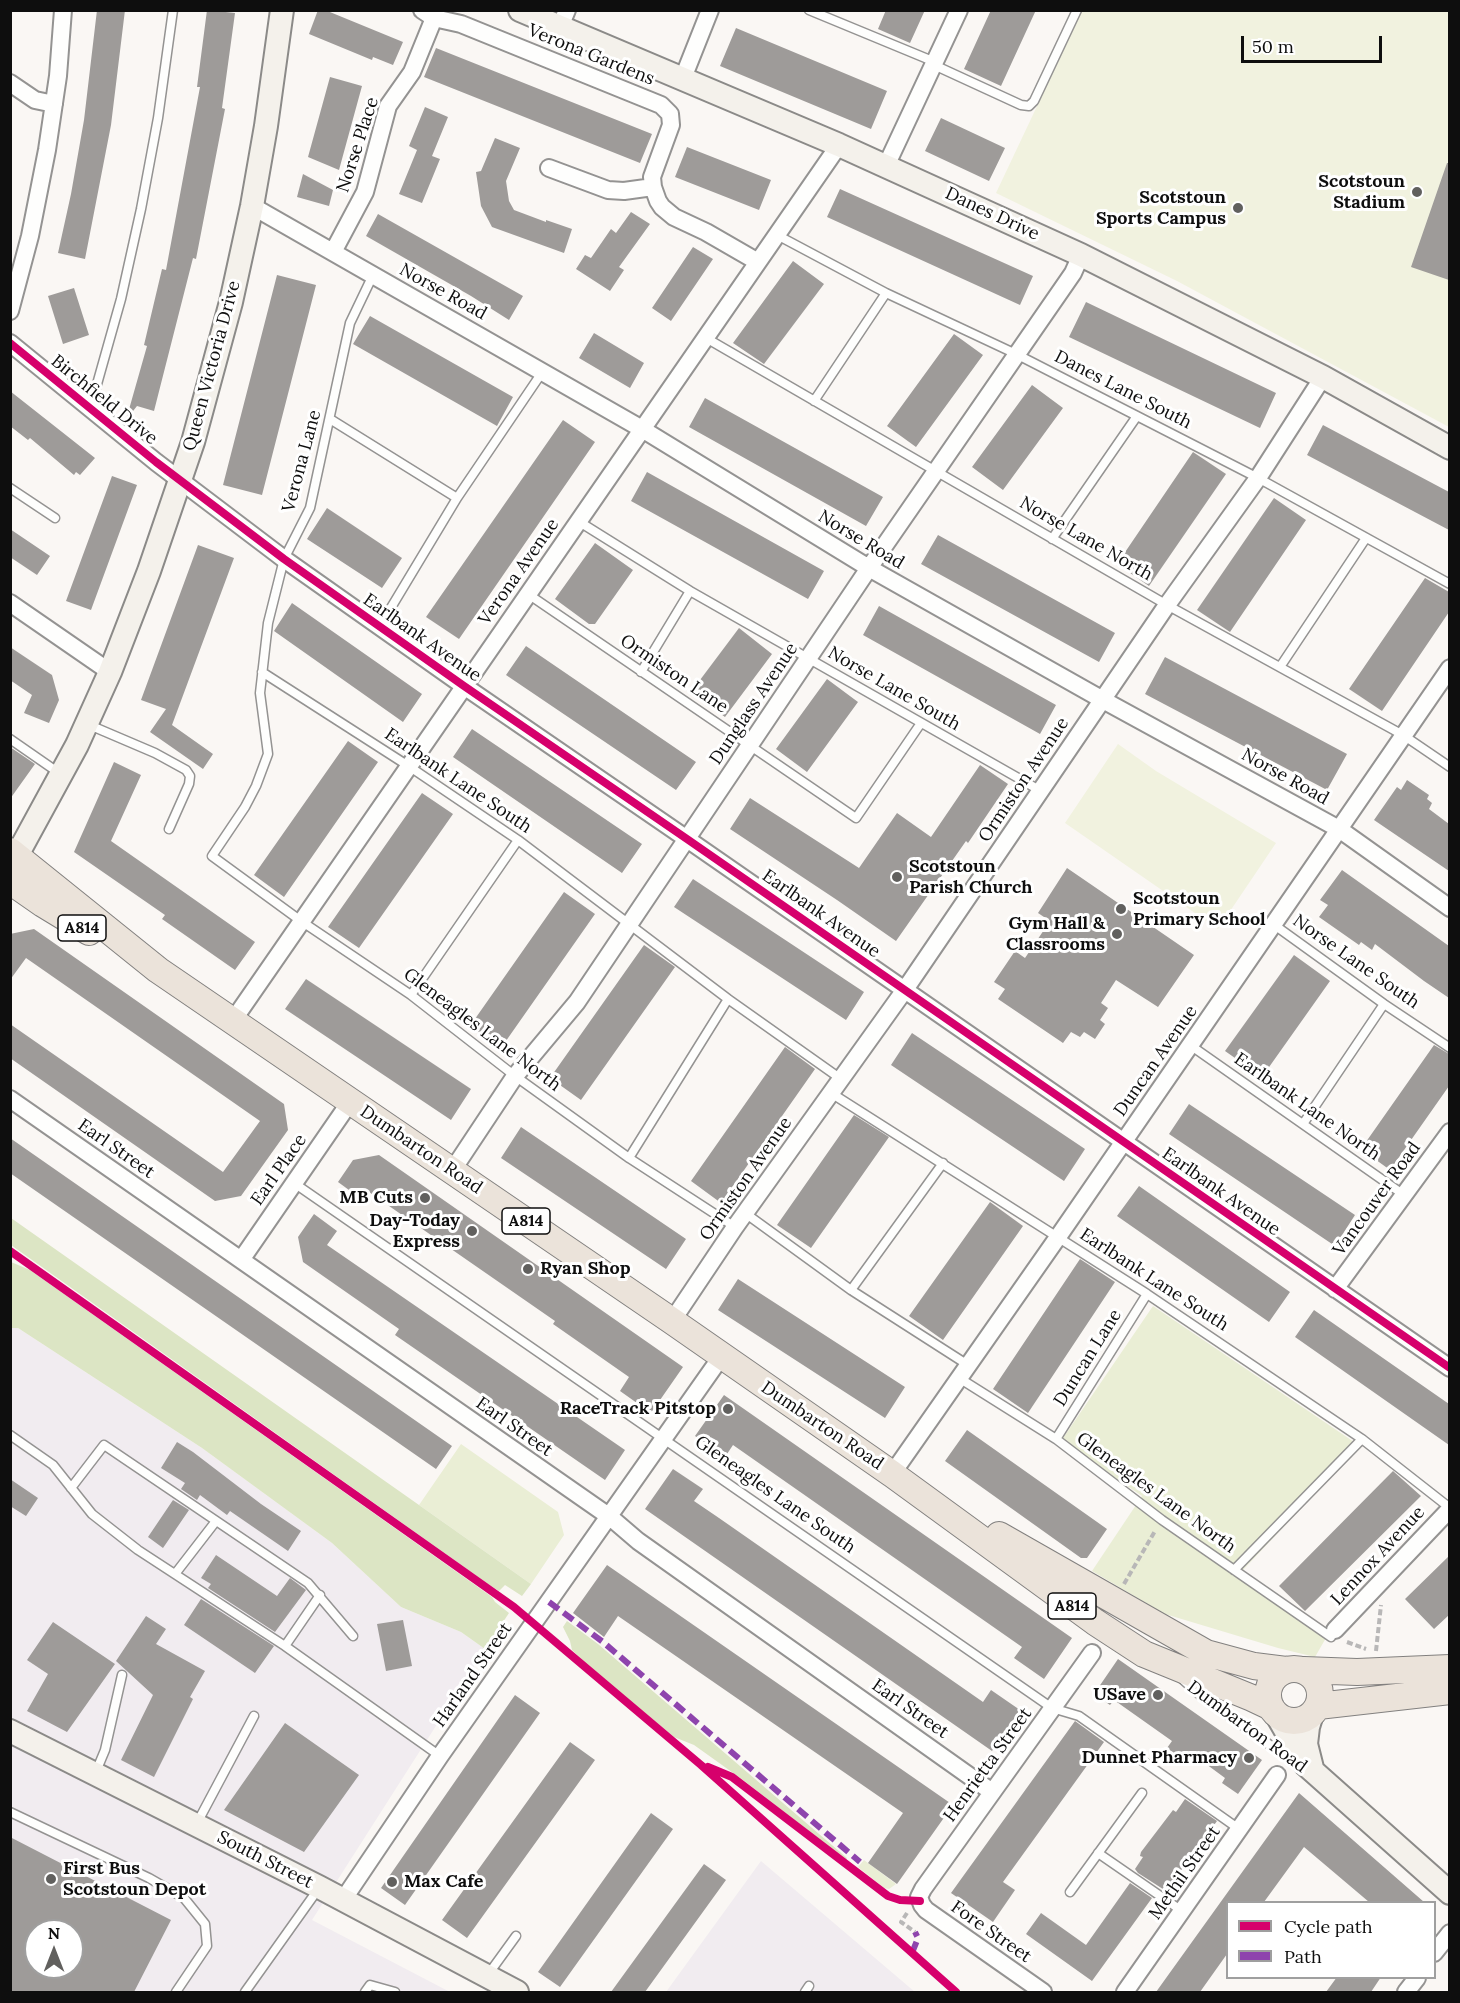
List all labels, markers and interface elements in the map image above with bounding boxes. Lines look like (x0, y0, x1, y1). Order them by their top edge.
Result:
street label: Verona Gardens (525, 20, 657, 90)
scale bar (1244, 24, 1385, 62)
text: 50 m (1252, 35, 1294, 58)
street label: Norse Place (332, 95, 384, 195)
place label: Scotstoun Stadium (1318, 171, 1405, 213)
street label: Danes Drive (941, 183, 1043, 245)
marker: Scotstoun Stadium (1410, 185, 1424, 199)
place label: Scotstoun Sports Campus (1096, 187, 1226, 230)
marker: Scotstoun Sports Campus (1231, 201, 1245, 215)
street label: Norse Road (396, 259, 490, 325)
street label: Queen Victoria Drive (179, 278, 245, 454)
street label: Danes Lane South (1051, 346, 1195, 434)
street label: Birchfield Drive (46, 351, 162, 449)
street label: Verona Lane (278, 408, 326, 514)
street label: Norse Lane North (1016, 492, 1156, 586)
street label: Norse Road (814, 506, 908, 574)
street label: Verona Avenue (474, 515, 564, 629)
street label: Earlbank Avenue (359, 589, 485, 687)
street label: Ormiston Lane (616, 630, 732, 718)
street label: Dunglass Avenue (705, 639, 803, 769)
street label: Norse Lane South (824, 642, 964, 736)
street label: Ormiston Avenue (974, 714, 1074, 846)
street label: Earlbank Lane South (380, 724, 536, 838)
street label: Norse Road (1238, 744, 1332, 810)
place label: Scotstoun Parish Church (909, 856, 1033, 898)
street label: Earlbank Avenue (758, 865, 884, 963)
marker: Scotstoun Parish Church (890, 870, 904, 884)
place label: Scotstoun Primary School (1133, 888, 1266, 930)
marker: Scotstoun Primary School (1114, 902, 1128, 916)
street label: Norse Lane South (1289, 910, 1423, 1014)
place label: Gym Hall & Classrooms (1006, 913, 1105, 956)
road number: A814 (58, 915, 106, 941)
marker: Gym Hall & Classrooms (1110, 927, 1124, 941)
street label: Gleneagles Lane North (399, 964, 565, 1096)
street label: Duncan Avenue (1110, 1001, 1202, 1121)
street label: Earlbank Lane North (1230, 1048, 1384, 1166)
street label: Dumbarton Road (356, 1101, 486, 1199)
street label: Ormiston Avenue (695, 1113, 797, 1245)
street label: Earl Street (73, 1115, 159, 1183)
street label: Earl Place (247, 1130, 311, 1210)
street label: Vancouver Road (1329, 1138, 1425, 1260)
street label: Earlbank Avenue (1158, 1143, 1284, 1241)
place label: MB Cuts (339, 1187, 413, 1209)
marker: MB Cuts (418, 1191, 432, 1205)
road number: A814 (502, 1208, 550, 1234)
place label: Day-Today Express (369, 1210, 460, 1252)
marker: Day-Today Express (465, 1224, 479, 1238)
street label: Earlbank Lane South (1076, 1224, 1232, 1336)
place label: Ryan Shop (540, 1258, 631, 1280)
marker: Ryan Shop (521, 1262, 535, 1276)
street label: Duncan Lane (1050, 1305, 1126, 1411)
street label: Dumbarton Road (757, 1377, 887, 1475)
street label: Earl Street (471, 1393, 557, 1461)
place label: RaceTrack Pitstop (560, 1398, 716, 1420)
marker: RaceTrack Pitstop (721, 1402, 735, 1416)
street label: Gleneagles Lane North (1072, 1428, 1240, 1558)
street label: Gleneagles Lane South (691, 1431, 859, 1559)
street label: Lennox Avenue (1327, 1502, 1429, 1610)
road number: A814 (1048, 1593, 1096, 1619)
street label: Harland Street (429, 1619, 517, 1731)
street label: Earl Street (867, 1675, 953, 1743)
street label: Dumbarton Road (1183, 1676, 1311, 1778)
place label: USave (1093, 1684, 1146, 1706)
marker: USave (1151, 1688, 1165, 1702)
street label: Henrietta Street (939, 1704, 1037, 1826)
place label: Dunnet Pharmacy (1082, 1747, 1237, 1769)
marker: Dunnet Pharmacy (1242, 1751, 1256, 1765)
street label: Methil Street (1145, 1822, 1225, 1924)
street label: South Street (213, 1827, 317, 1893)
place label: First Bus Scotstoun Depot (63, 1858, 206, 1900)
place label: Max Cafe (404, 1871, 483, 1893)
marker: First Bus Scotstoun Depot (44, 1872, 58, 1886)
marker: Max Cafe (385, 1875, 399, 1889)
street label: Fore Street (947, 1896, 1035, 1968)
legend (1226, 1901, 1436, 1979)
text: Cycle path (1284, 1915, 1373, 1938)
north arrow (24, 1919, 84, 1979)
text: N (48, 1923, 60, 1943)
text: Path (1284, 1945, 1322, 1968)

